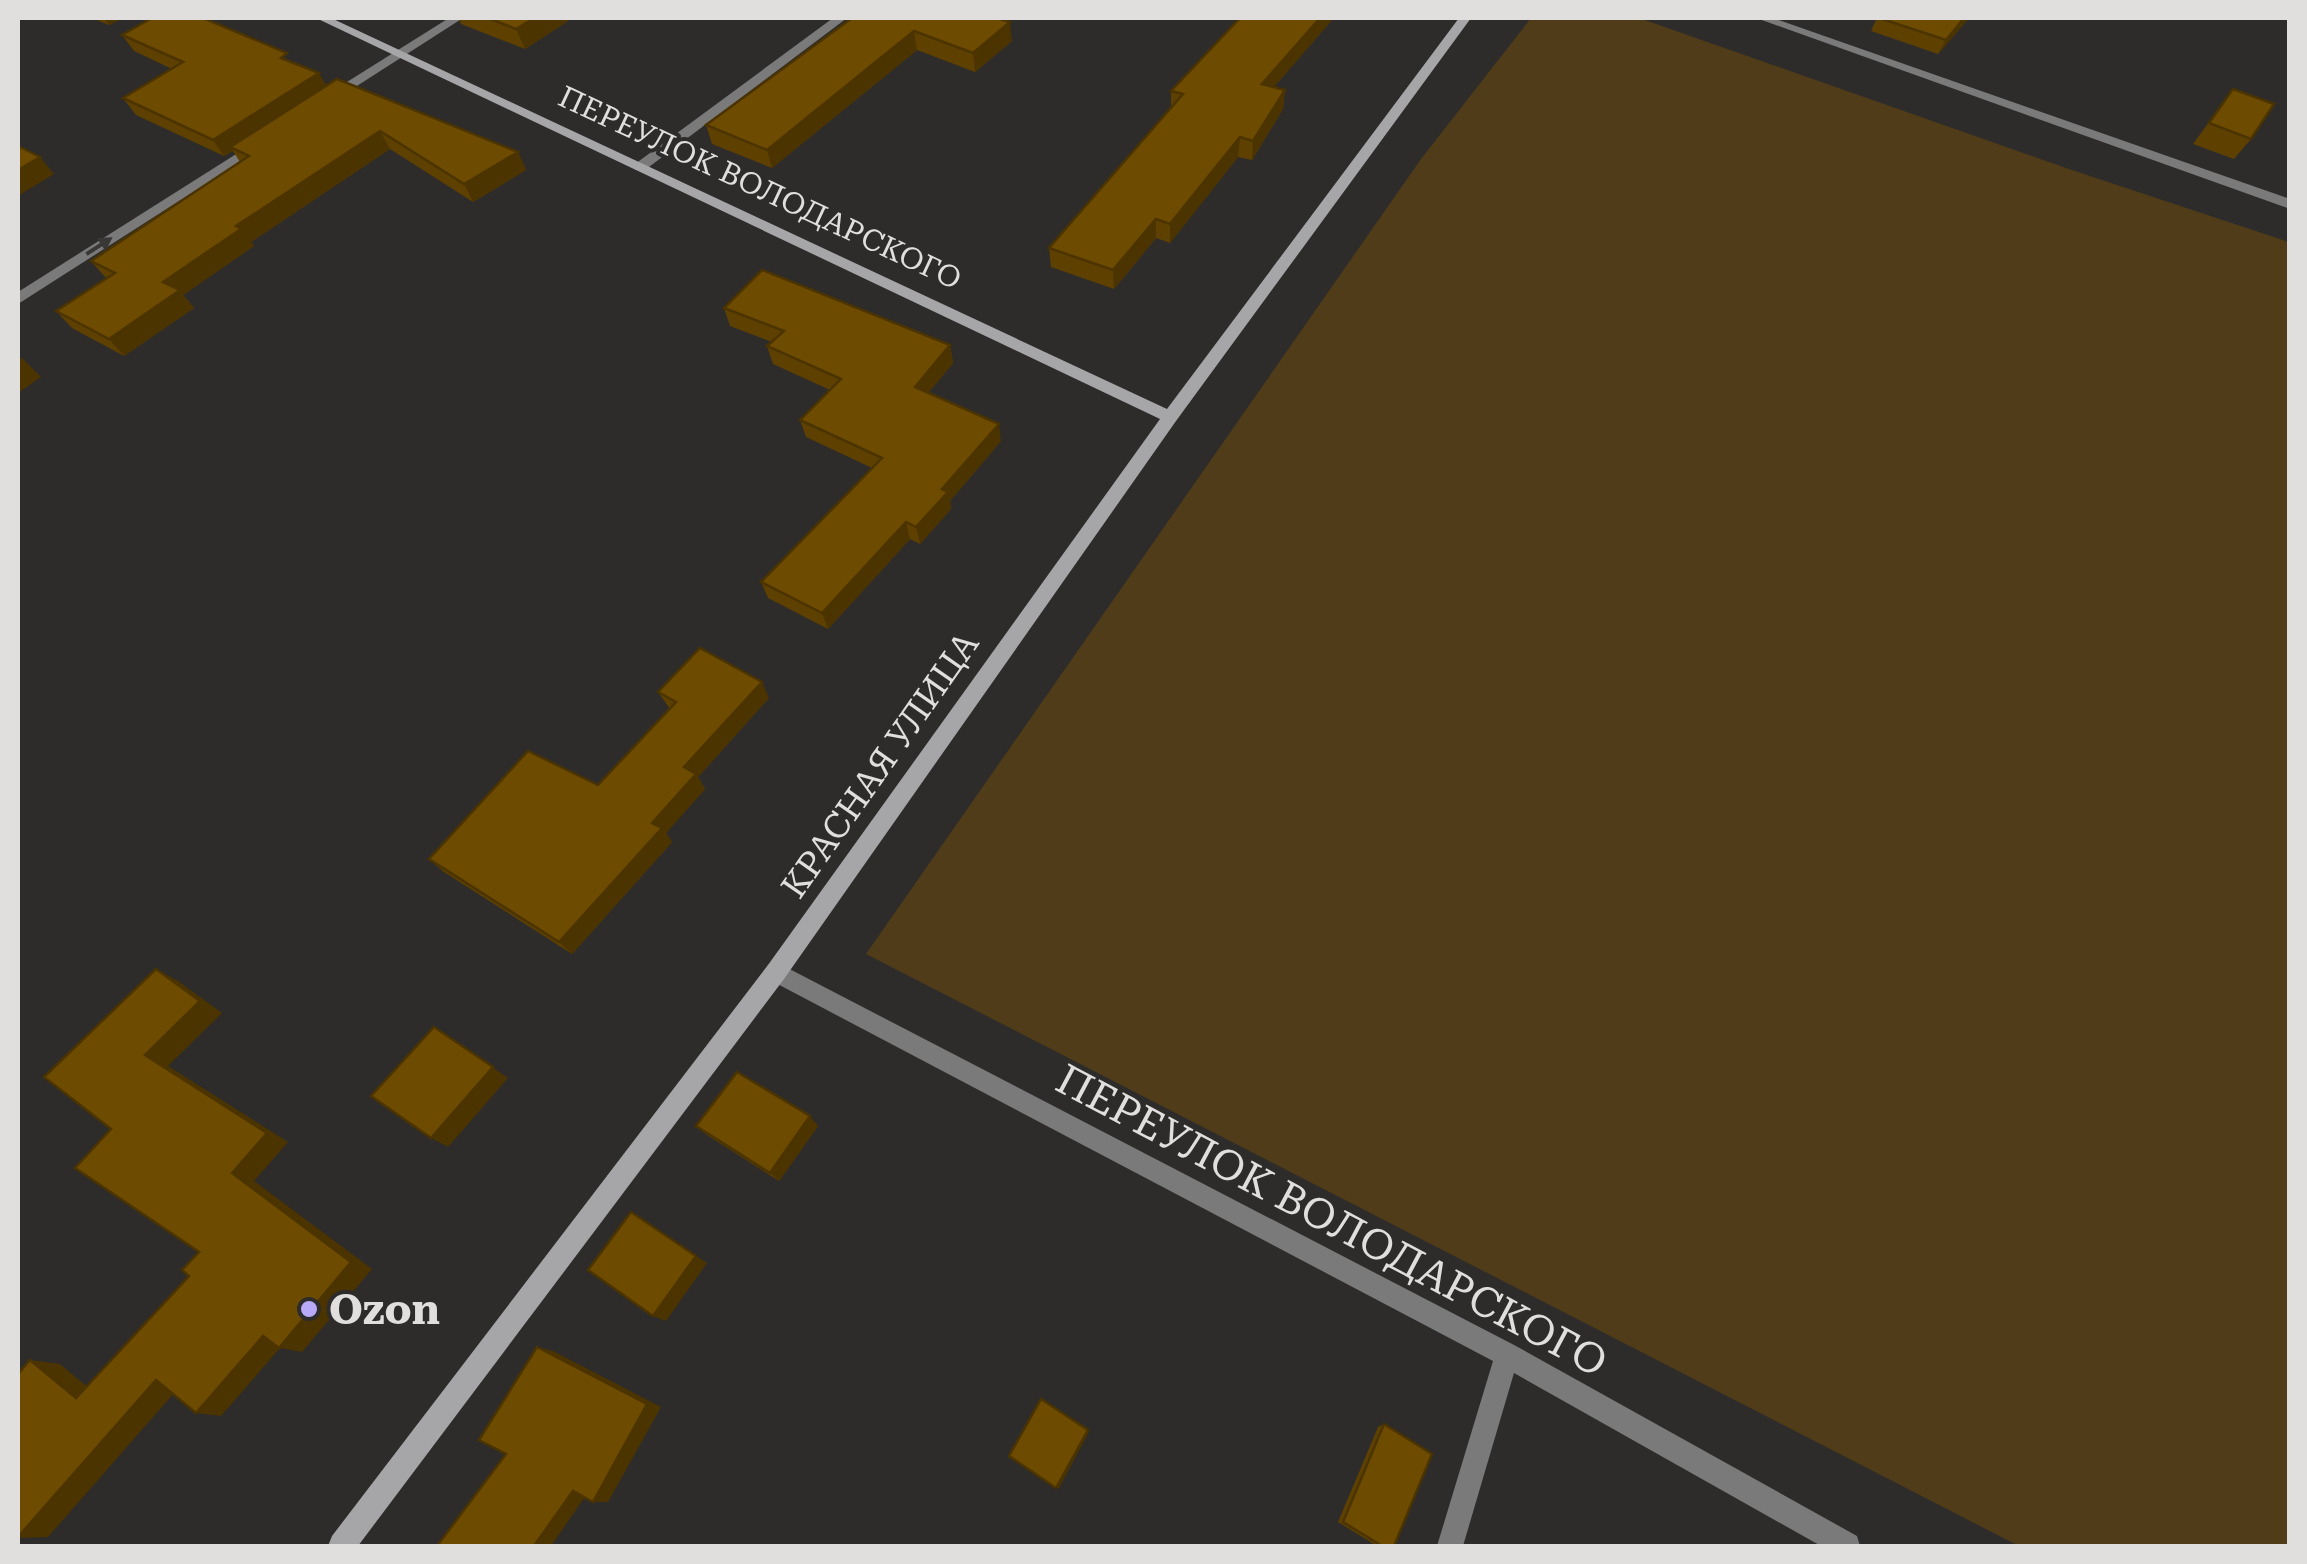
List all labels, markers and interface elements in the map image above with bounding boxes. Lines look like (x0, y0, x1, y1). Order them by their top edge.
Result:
street label: ПЕРЕУЛОК ВОЛОДАРСКОГО (553, 79, 967, 296)
one-way arrow (86, 237, 113, 255)
street label: КРАСНАЯ УЛИЦА (773, 624, 988, 906)
street label: ПЕРЕУЛОК ВОЛОДАРСКОГО (1048, 1054, 1615, 1387)
place label: Ozon (329, 1285, 440, 1334)
marker: Ozon (298, 1298, 320, 1320)

